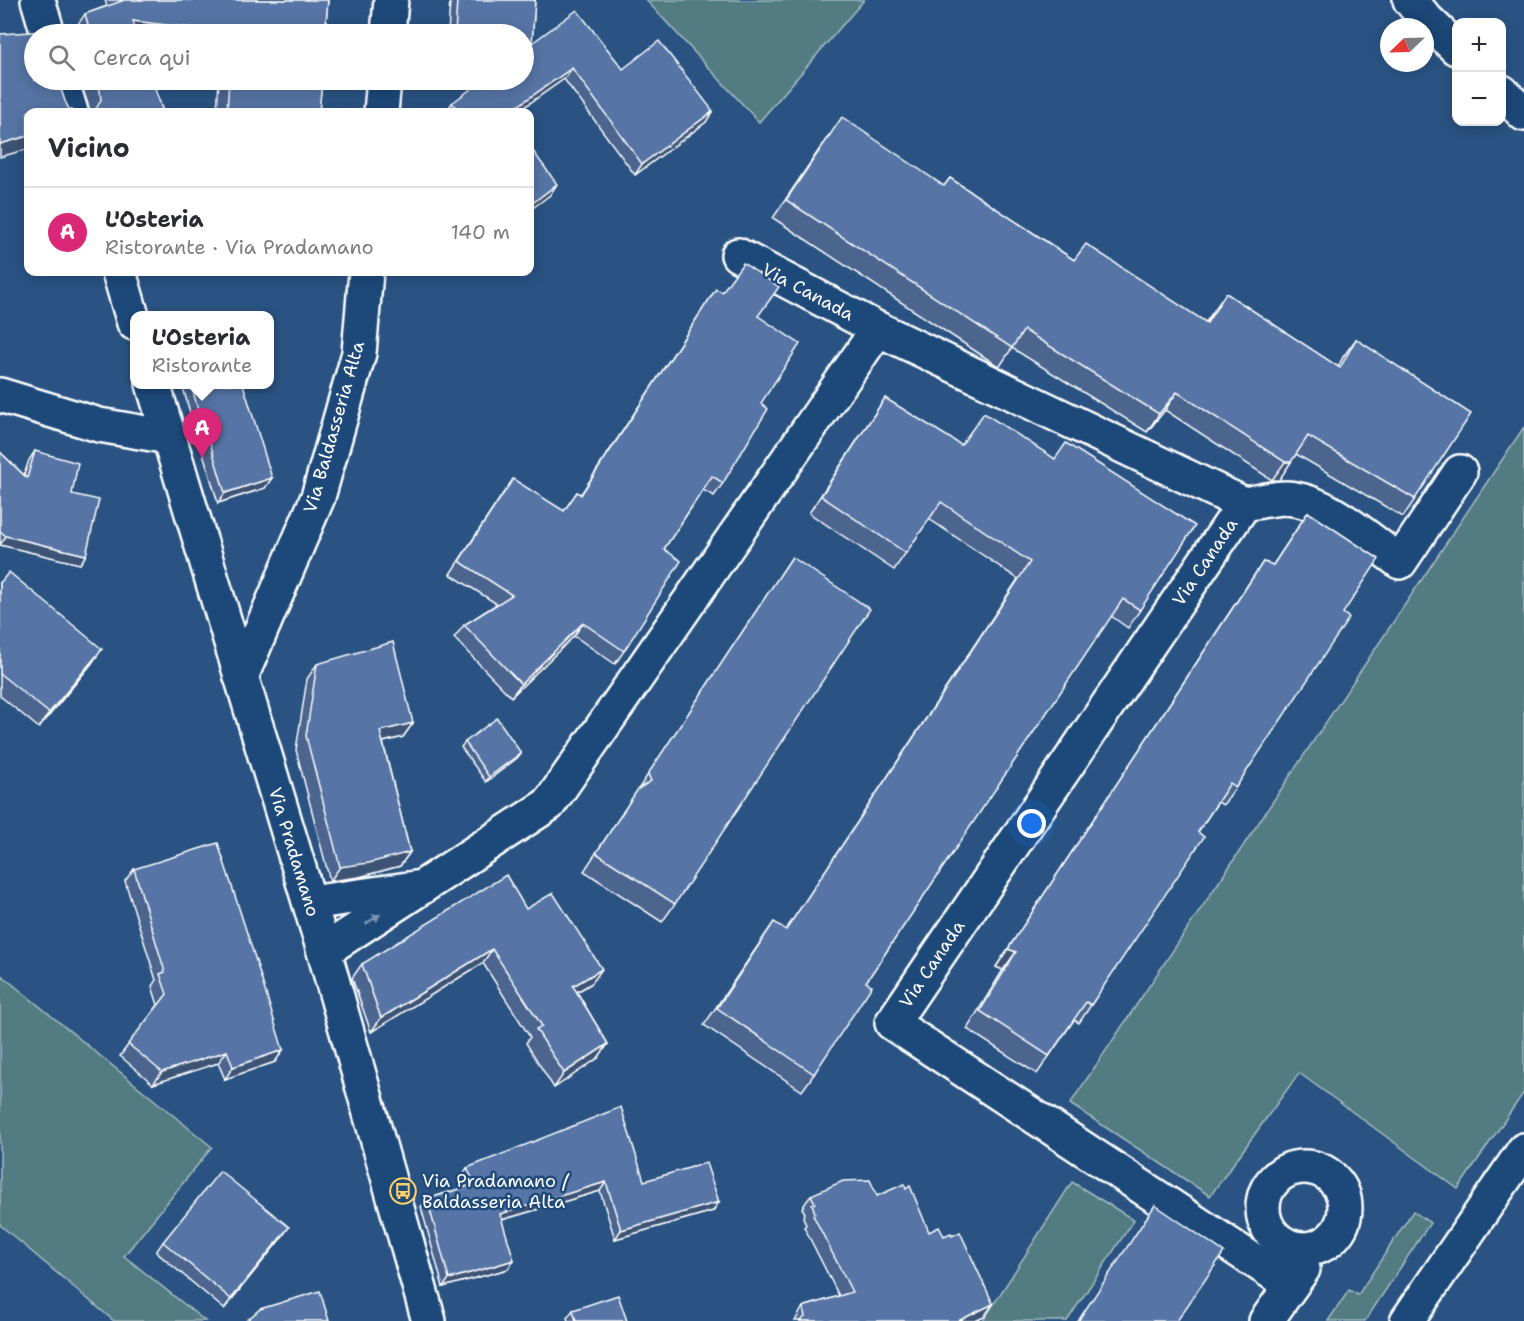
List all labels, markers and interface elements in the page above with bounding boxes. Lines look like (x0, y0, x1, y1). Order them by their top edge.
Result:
north arrow (1380, 18, 1434, 72)
map controls (1452, 18, 1506, 126)
button: + (1452, 18, 1506, 72)
search box (24, 24, 534, 90)
icon: search (45, 41, 78, 74)
text: Cerca qui (93, 43, 191, 72)
button: − (1452, 72, 1506, 126)
text: Vicino (48, 130, 130, 165)
text: L'Osteria (105, 205, 204, 234)
text: A (60, 219, 75, 245)
text: 140 m (451, 219, 510, 245)
text: Ristorante · Via Pradamano (105, 234, 374, 260)
street label: Via Canada (758, 258, 858, 326)
popup (130, 311, 274, 389)
text: L'Osteria (152, 323, 250, 352)
street label: Via Baldasseria Alta (298, 338, 370, 516)
text: Ristorante (152, 352, 252, 378)
pin: A (182, 408, 222, 458)
street label: Via Canada (1167, 513, 1243, 611)
street label: Via Pradamano (263, 784, 325, 920)
your location (1017, 809, 1046, 838)
one-way arrow (365, 913, 381, 924)
street label: Via Canada (894, 915, 970, 1013)
place label: Via Pradamano / Baldasseria Alta (422, 1169, 570, 1214)
bus stop icon: Via Pradamano / Baldasseria Alta (388, 1176, 418, 1206)

